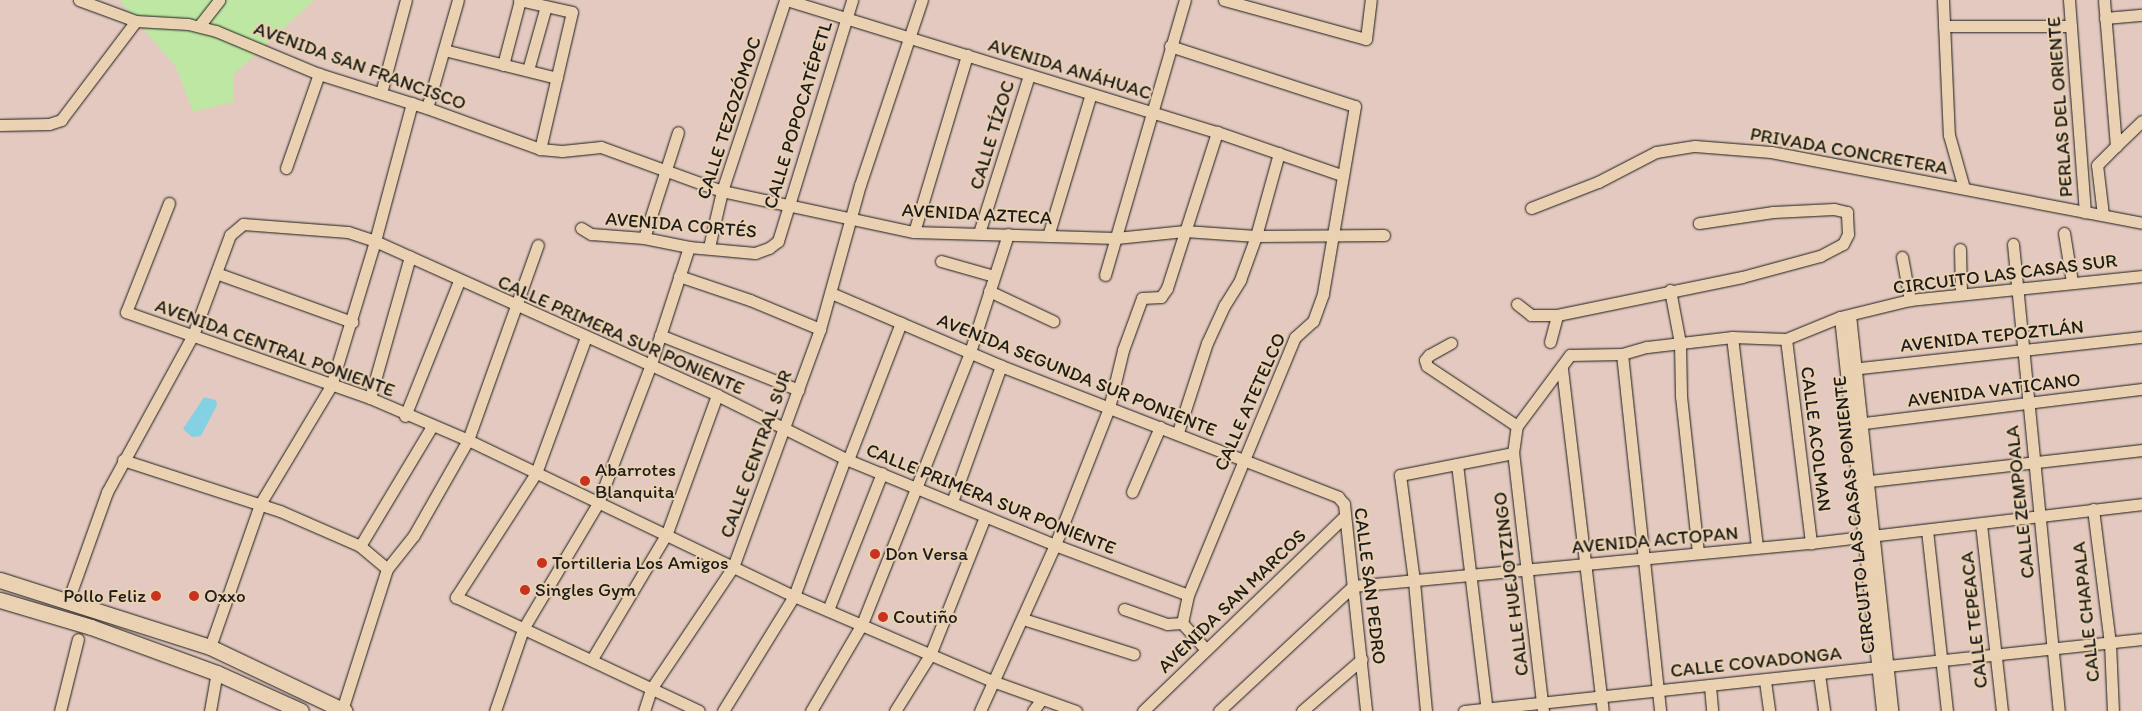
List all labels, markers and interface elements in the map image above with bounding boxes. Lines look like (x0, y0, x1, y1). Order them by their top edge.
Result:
street label: PERLAS DEL ORIENTE (2042, 16, 2078, 198)
street label: AVENIDA SAN FRANCISCO (252, 17, 468, 115)
street label: CALLE POPOCATÉPETL (759, 19, 837, 211)
street label: AVENIDA ANÁHUAC (986, 33, 1154, 105)
street label: CALLE TEZOZÓMOC (692, 34, 766, 202)
street label: CALLE TÍZOC (965, 78, 1019, 192)
street label: PRIVADA CONCRETERA (1748, 122, 1950, 180)
street label: AVENIDA AZTECA (901, 199, 1053, 229)
street label: AVENIDA CORTÉS (604, 207, 758, 243)
street label: CIRCUITO LAS CASAS SUR (1892, 249, 2118, 299)
street label: CALLE PRIMERA SUR PONIENTE (494, 270, 748, 400)
street label: AVENIDA CENTRAL PONIENTE (152, 294, 398, 402)
street label: AVENIDA SEGUNDA SUR PONIENTE (935, 309, 1219, 441)
street label: AVENIDA TEPOZTLÁN (1899, 315, 2085, 357)
street label: CALLE ATETELCO (1210, 330, 1290, 474)
street label: CALLE ACOLMAN (1796, 365, 1836, 513)
street label: CALLE CENTRAL SUR (715, 367, 797, 541)
street label: AVENIDA VATICANO (1907, 368, 2081, 412)
street label: CIRCUITO LAS CASAS PONIENTE (1828, 376, 1880, 654)
street label: CALLE ZEMPOALA (2001, 424, 2039, 580)
street label: CALLE PRIMERA SUR PONIENTE (863, 438, 1119, 560)
place label: Abarrotes Blanquita (595, 459, 676, 503)
marker: Abarrotes Blanquita (579, 475, 591, 487)
street label: CALLE HUEJOTZINGO (1488, 491, 1534, 677)
street label: CALLE SAN PEDRO (1349, 507, 1391, 665)
street label: AVENIDA ACTOPAN (1571, 521, 1739, 559)
street label: AVENIDA SAN MARCOS (1153, 524, 1311, 678)
street label: CALLE CHAPALA (2067, 541, 2105, 683)
place label: Don Versa (885, 543, 967, 565)
marker: Don Versa (869, 548, 881, 560)
street label: CALLE TEPEACA (1955, 550, 1993, 690)
place label: Tortilleria Los Amigos (552, 552, 728, 574)
marker: Tortilleria Los Amigos (536, 557, 548, 569)
place label: Singles Gym (535, 579, 635, 601)
marker: Singles Gym (519, 584, 531, 596)
place label: Pollo Feliz (64, 585, 146, 607)
place label: Oxxo (204, 585, 246, 607)
marker: Pollo Feliz (150, 590, 162, 602)
marker: Oxxo (188, 590, 200, 602)
place label: Coutiño (893, 606, 958, 628)
marker: Coutiño (877, 611, 889, 623)
street label: CALLE COVADONGA (1669, 642, 1843, 682)

